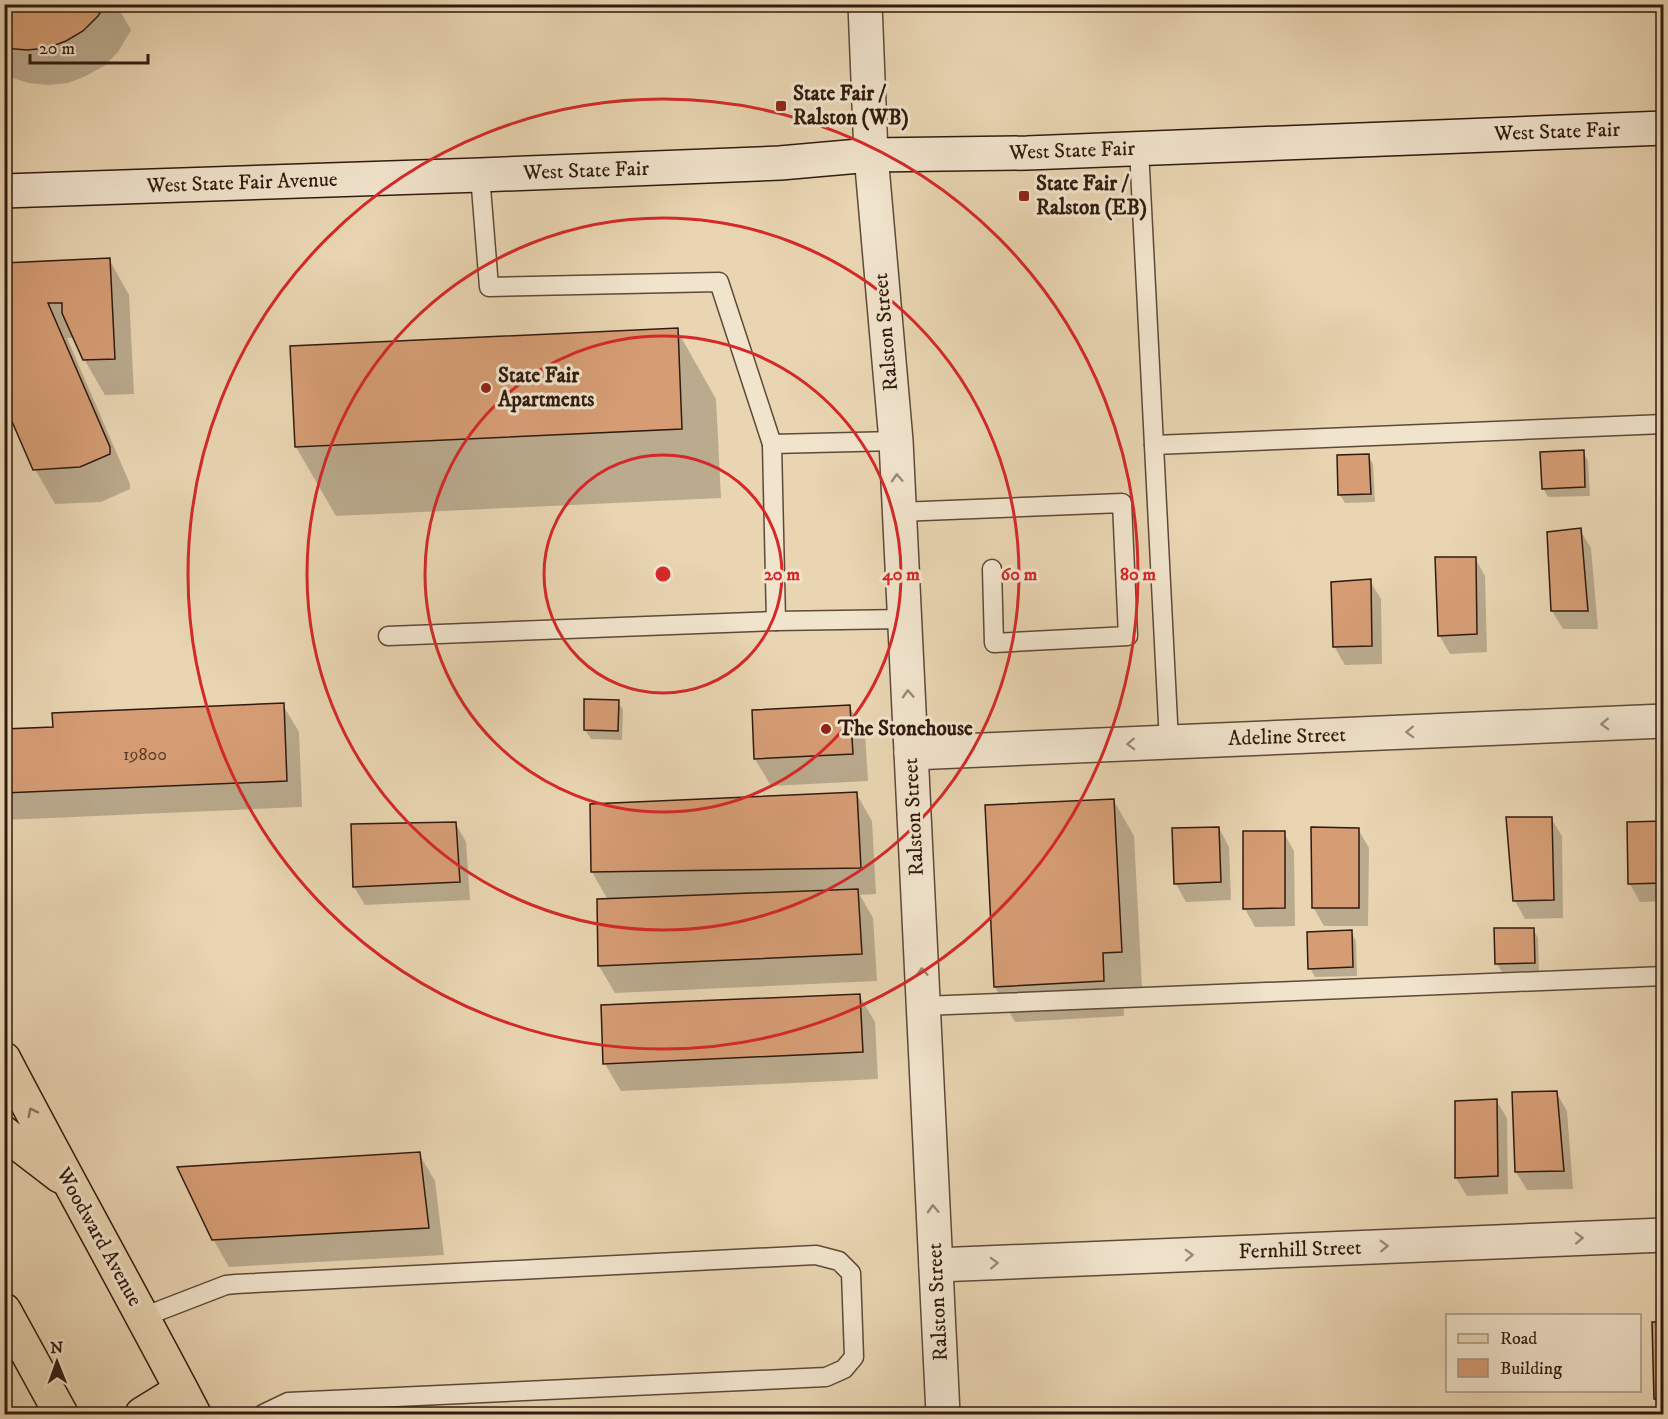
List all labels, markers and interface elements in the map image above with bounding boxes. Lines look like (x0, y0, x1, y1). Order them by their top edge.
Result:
scale bar (30, 27, 148, 65)
text: 20 m (39, 38, 75, 60)
place label: State Fair / Ralston (WB) (793, 81, 909, 131)
marker: State Fair / Ralston (WB) (774, 99, 788, 113)
street label: West State Fair (1493, 117, 1621, 147)
street label: West State Fair (1008, 136, 1136, 166)
street label: West State Fair (522, 156, 650, 186)
street label: West State Fair Avenue (145, 167, 338, 199)
place label: State Fair / Ralston (EB) (1036, 171, 1147, 221)
marker: State Fair / Ralston (EB) (1017, 189, 1031, 203)
street label: Ralston Street (868, 272, 904, 392)
place label: State Fair Apartments (497, 363, 594, 413)
marker: State Fair Apartments (479, 381, 493, 395)
one-way arrow (891, 474, 904, 483)
centre of rings (653, 564, 673, 584)
text: 20 m (764, 564, 800, 586)
text: 40 m (881, 564, 920, 586)
text: 60 m (1001, 564, 1038, 586)
text: 80 m (1120, 564, 1157, 586)
one-way arrow (902, 689, 915, 698)
place label: The Stonehouse (837, 716, 973, 742)
one-way arrow (1601, 717, 1610, 730)
marker: The Stonehouse (819, 722, 833, 736)
street label: Adeline Street (1228, 722, 1347, 752)
one-way arrow (1406, 725, 1415, 738)
one-way arrow (1127, 737, 1136, 750)
house number: 19800 (123, 744, 167, 766)
street label: Ralston Street (898, 757, 930, 877)
one-way arrow (915, 968, 928, 977)
one-way arrow (28, 1108, 39, 1119)
street label: Woodward Avenue (50, 1162, 148, 1311)
one-way arrow (927, 1205, 940, 1214)
one-way arrow (1574, 1232, 1583, 1245)
street label: Fernhill Street (1238, 1235, 1362, 1265)
one-way arrow (1379, 1240, 1388, 1253)
street label: Ralston Street (922, 1242, 954, 1362)
one-way arrow (1185, 1248, 1194, 1261)
one-way arrow (990, 1256, 999, 1269)
legend (1446, 1314, 1641, 1392)
text: Road (1500, 1328, 1537, 1350)
north arrow (27, 1332, 87, 1392)
text: N (50, 1338, 63, 1358)
text: Building (1500, 1358, 1562, 1380)

